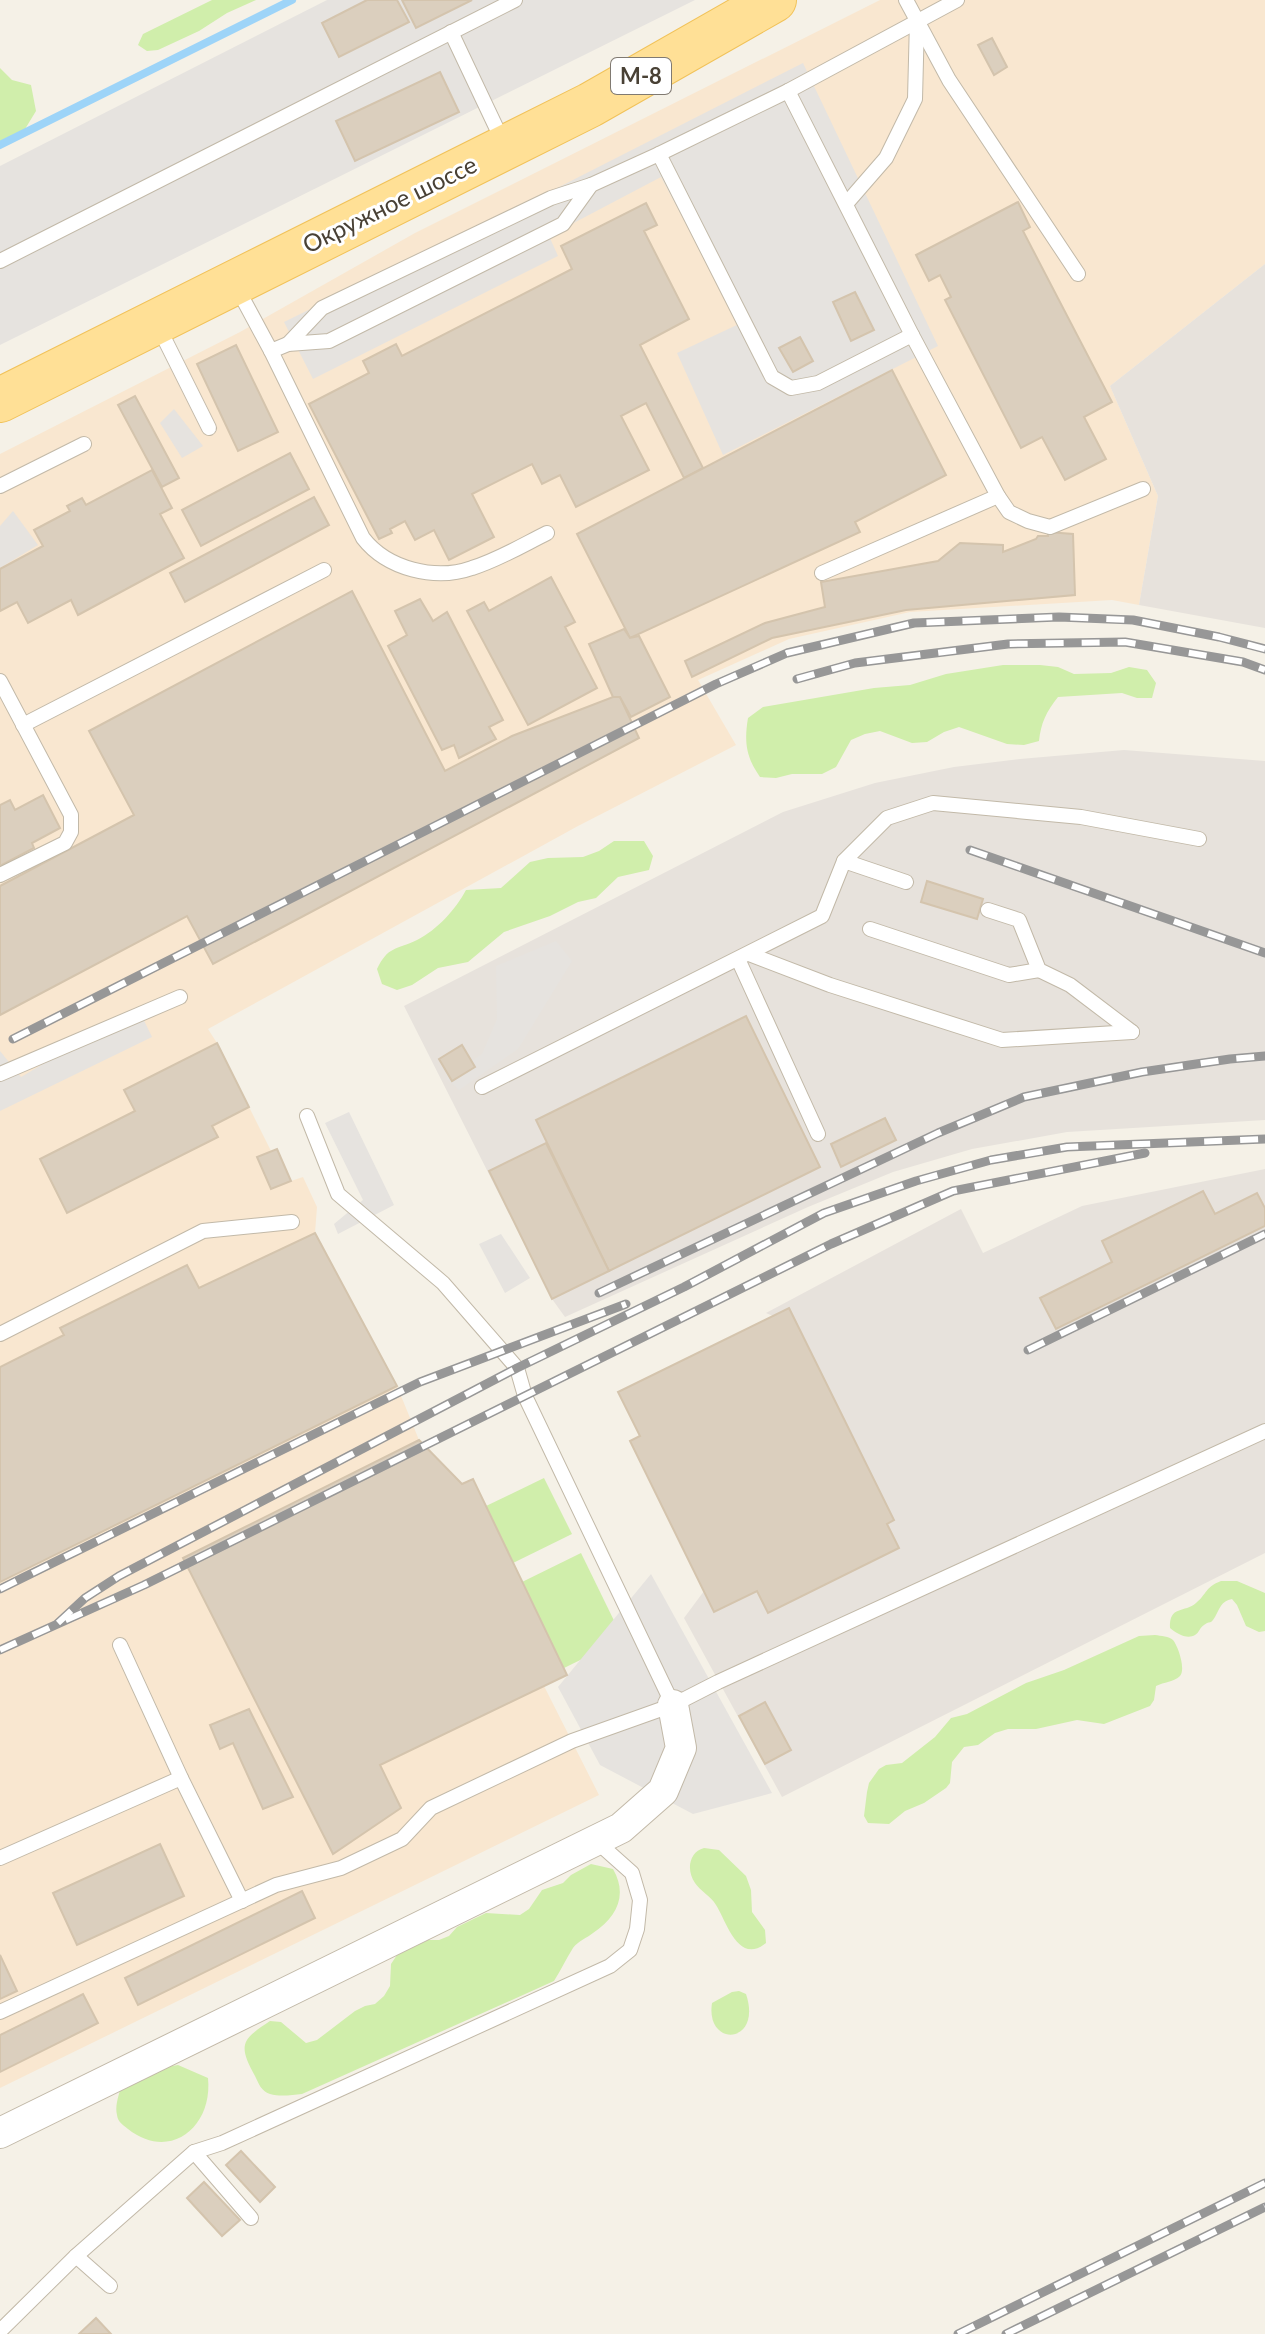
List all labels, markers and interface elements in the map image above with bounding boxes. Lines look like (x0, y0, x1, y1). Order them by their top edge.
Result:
road number: М-8 (611, 58, 671, 94)
street label: Окружное шоссе (297, 149, 481, 258)

